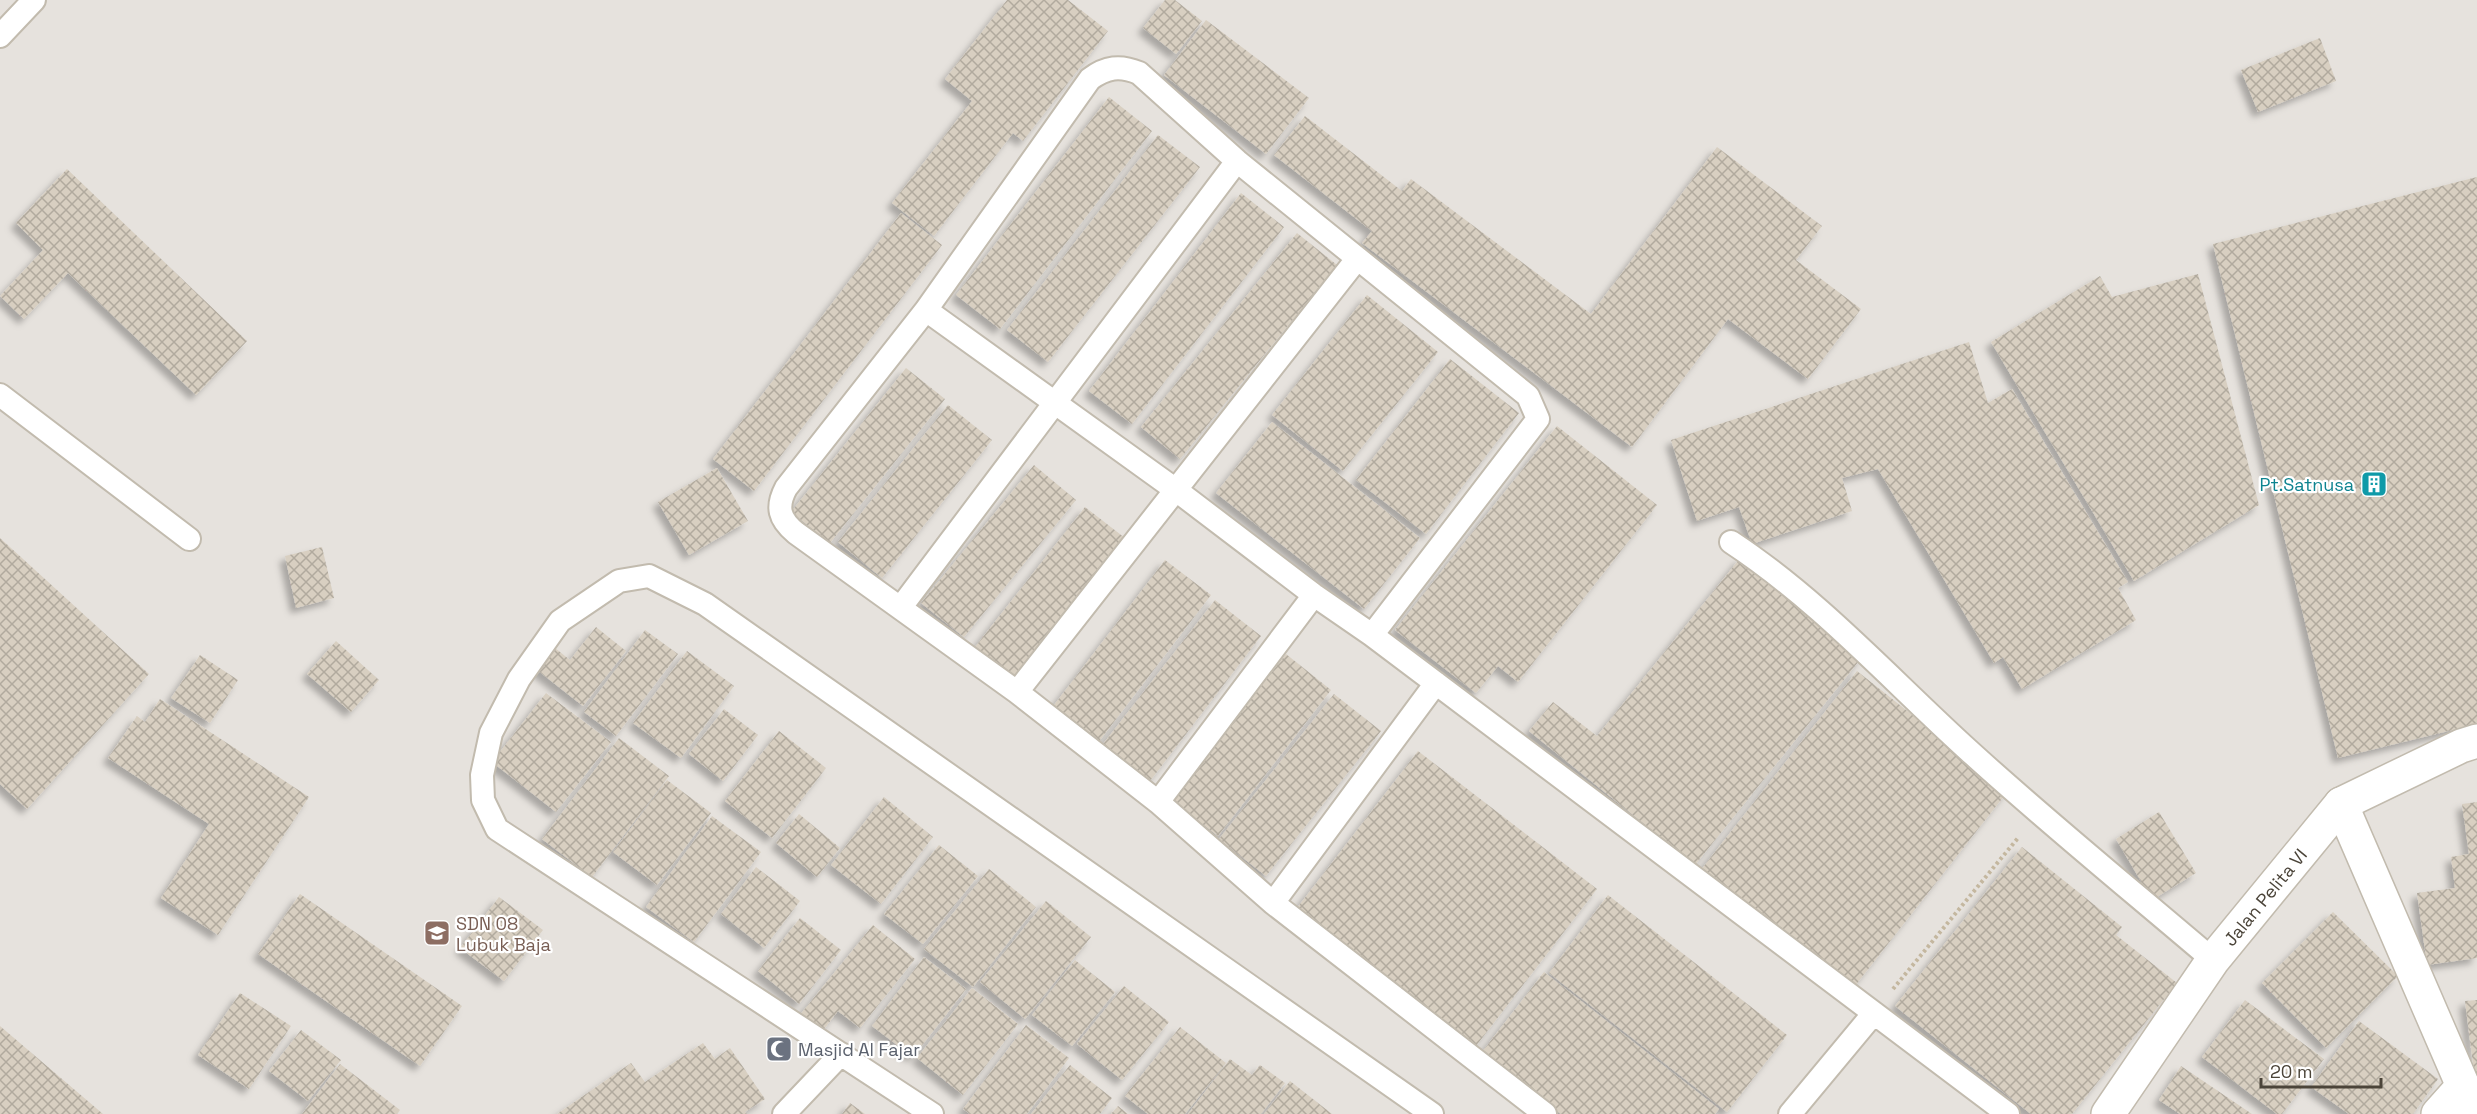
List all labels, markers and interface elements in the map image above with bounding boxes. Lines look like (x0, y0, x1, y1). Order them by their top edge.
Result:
building icon: Pt.Satnusa (2359, 469, 2389, 499)
place label: Pt.Satnusa (2260, 473, 2354, 496)
street label: Jalan Pelita VI (2218, 843, 2312, 950)
place label: SDN 08 Lubuk Baja (456, 912, 551, 956)
school or university icon: SDN 08 Lubuk Baja (422, 918, 452, 948)
mosque icon: Masjid Al Fajar (764, 1034, 794, 1064)
place label: Masjid Al Fajar (798, 1038, 920, 1061)
scale bar (2261, 1051, 2381, 1089)
text: 20 m (2270, 1060, 2313, 1083)

